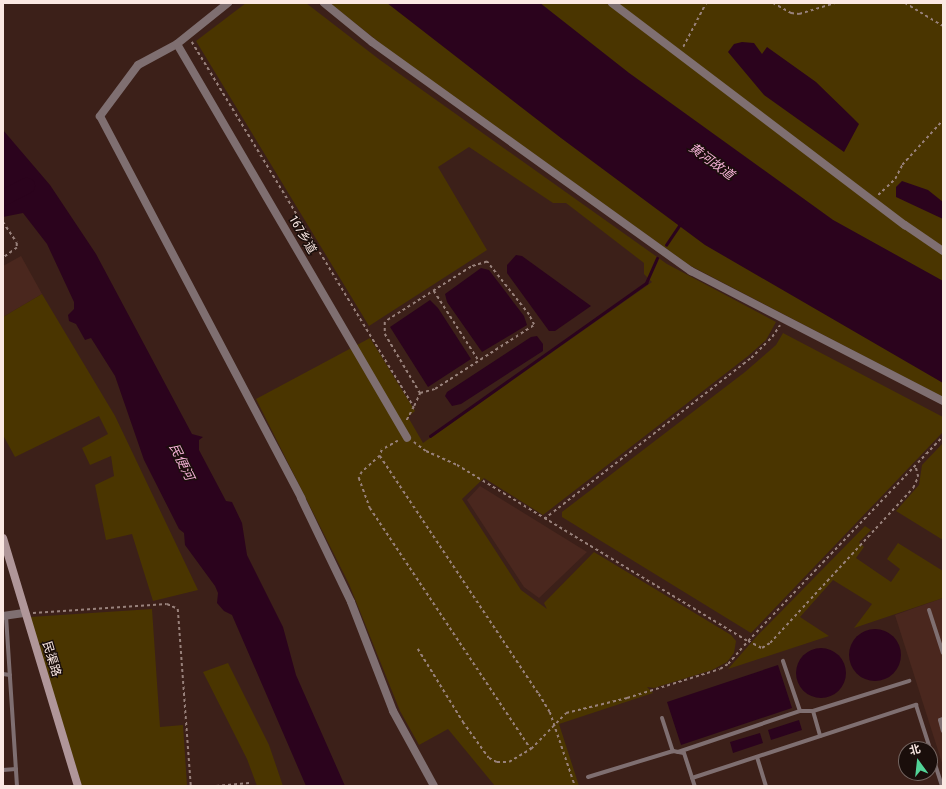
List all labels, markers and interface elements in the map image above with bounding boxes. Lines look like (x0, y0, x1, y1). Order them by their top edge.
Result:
water label: 黄河故道 (685, 140, 737, 184)
street label: 167乡道 (285, 213, 319, 257)
water label: 民便河 (165, 441, 197, 483)
street label: 民渠路 (39, 640, 63, 678)
north arrow (898, 741, 938, 781)
text: 北 (908, 742, 922, 758)

